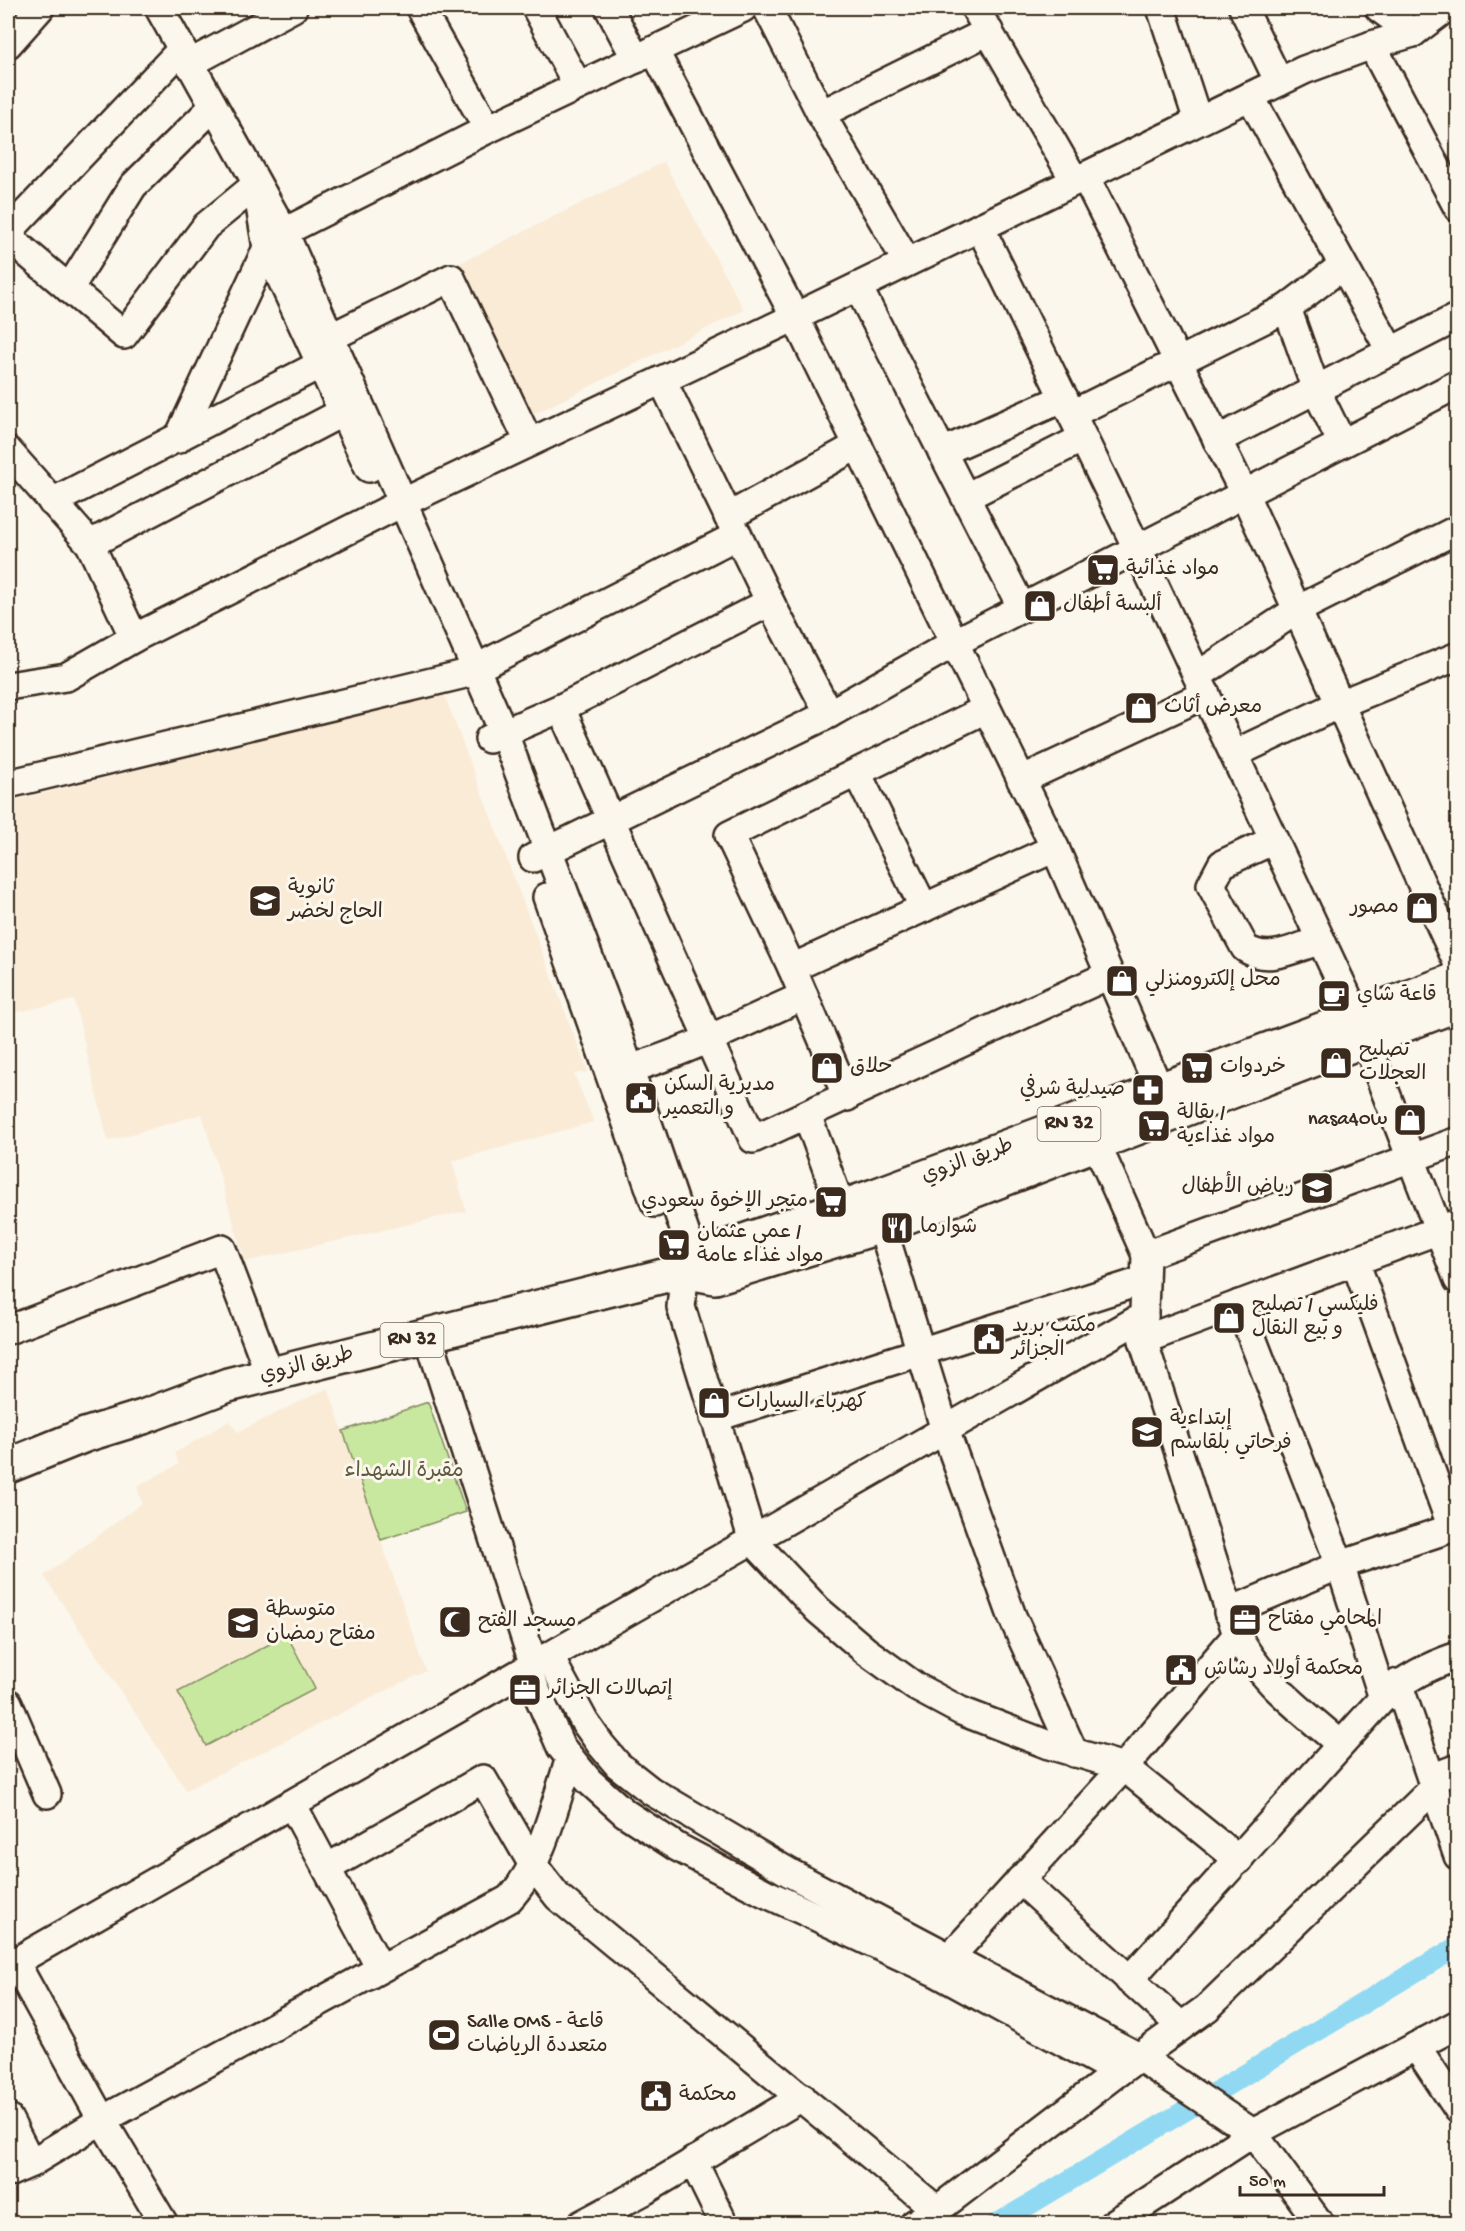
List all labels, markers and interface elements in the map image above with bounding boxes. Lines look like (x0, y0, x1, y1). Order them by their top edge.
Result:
supermarket icon: مواد غذائية (1085, 552, 1121, 588)
place label: مواد غذائية (1126, 558, 1220, 583)
shop icon: ألبسة أطفال (1022, 588, 1058, 624)
place label: ألبسة أطفال (1063, 591, 1162, 619)
shop icon: معرض أثاث (1123, 690, 1159, 726)
place label: معرض أثاث (1164, 693, 1262, 721)
place label: ثانوية الحاج لخضر (286, 877, 383, 926)
school or university icon: ثانوية الحاج لخضر (247, 883, 283, 919)
shop icon: مصور (1404, 890, 1440, 926)
place label: مصور (1349, 896, 1399, 921)
shop icon: محل إلكترومنزلي (1104, 963, 1140, 999)
place label: محل إلكترومنزلي (1145, 968, 1281, 997)
cafe icon: قاعة شاي (1316, 978, 1352, 1014)
place label: قاعة شاي (1357, 984, 1437, 1009)
place label: تصليح العجلات (1359, 1039, 1426, 1088)
shop icon: تصليح العجلات (1318, 1045, 1354, 1081)
shop icon: حلاق (809, 1050, 845, 1086)
supermarket icon: خردوات (1179, 1050, 1215, 1086)
place label: حلاق (850, 1056, 893, 1081)
place label: خردوات (1220, 1056, 1286, 1081)
pharmacy icon: صيدلية شرفي (1130, 1072, 1166, 1108)
place label: مديرية السكن و التعمير (662, 1073, 775, 1123)
place label: صيدلية شرفي (1020, 1073, 1125, 1103)
public building icon: مديرية السكن و التعمير (623, 1080, 659, 1116)
place label: بقالة / مواد غذاءية (1177, 1102, 1275, 1151)
shop icon: nasa40w (1392, 1102, 1428, 1138)
road number: RN 32 (1038, 1107, 1100, 1141)
supermarket icon: بقالة / مواد غذاءية (1136, 1108, 1172, 1144)
place label: nasa40w (1308, 1108, 1388, 1133)
street label: طريق الزوي (919, 1134, 1017, 1190)
school or university icon: رياض الأطفال (1299, 1170, 1335, 1206)
place label: رياض الأطفال (1182, 1171, 1294, 1201)
supermarket icon: متجر الإخوة سعودي (813, 1184, 849, 1220)
place label: متجر الإخوة سعودي (641, 1190, 808, 1215)
restaurant icon: شوارما (879, 1210, 915, 1246)
place label: شوارما (920, 1216, 977, 1241)
place label: عمي عثمان / مواد غذاء عامة (697, 1221, 824, 1270)
supermarket icon: عمي عثمان / مواد غذاء عامة (656, 1227, 692, 1263)
place label: فليكسي / تصليح و بيع النقال (1252, 1294, 1379, 1343)
shop icon: فليكسي / تصليح و بيع النقال (1211, 1300, 1247, 1336)
place label: مكتب بريد الجزائر (1010, 1314, 1096, 1364)
public building icon: مكتب بريد الجزائر (971, 1321, 1007, 1357)
road number: RN 32 (380, 1323, 444, 1357)
street label: طريق الزوي (257, 1342, 357, 1390)
shop icon: كهرباء السيارات (696, 1385, 732, 1421)
place label: كهرباء السيارات (737, 1391, 866, 1416)
place label: إبتداءية فرحاتي بلقاسم (1170, 1408, 1292, 1460)
school or university icon: إبتداءية فرحاتي بلقاسم (1129, 1414, 1165, 1450)
park label: مقبرة الشهداء (344, 1460, 464, 1485)
place label: متوسطة مفتاح رمضان (266, 1599, 376, 1648)
office icon: المحامي مفتاح (1227, 1602, 1263, 1638)
mosque icon: مسجد الفتح (437, 1604, 473, 1640)
school or university icon: متوسطة مفتاح رمضان (225, 1605, 261, 1641)
place label: المحامي مفتاح (1268, 1608, 1382, 1636)
place label: مسجد الفتح (478, 1610, 576, 1635)
public building icon: محكمة أولاد رشاش (1163, 1652, 1199, 1688)
place label: محكمة أولاد رشاش (1204, 1655, 1363, 1683)
office icon: إتصالات الجزائر (507, 1672, 543, 1708)
place label: إتصالات الجزائر (546, 1678, 672, 1703)
place label: Salle OMS - قاعة متعددة الرياضات (467, 2011, 608, 2060)
sports icon: Salle OMS - قاعة متعددة الرياضات (426, 2017, 462, 2053)
public building icon: محكمة (638, 2078, 674, 2114)
place label: محكمة (679, 2084, 737, 2109)
scale bar (1240, 2159, 1384, 2197)
text: 50 m (1249, 2172, 1286, 2193)

